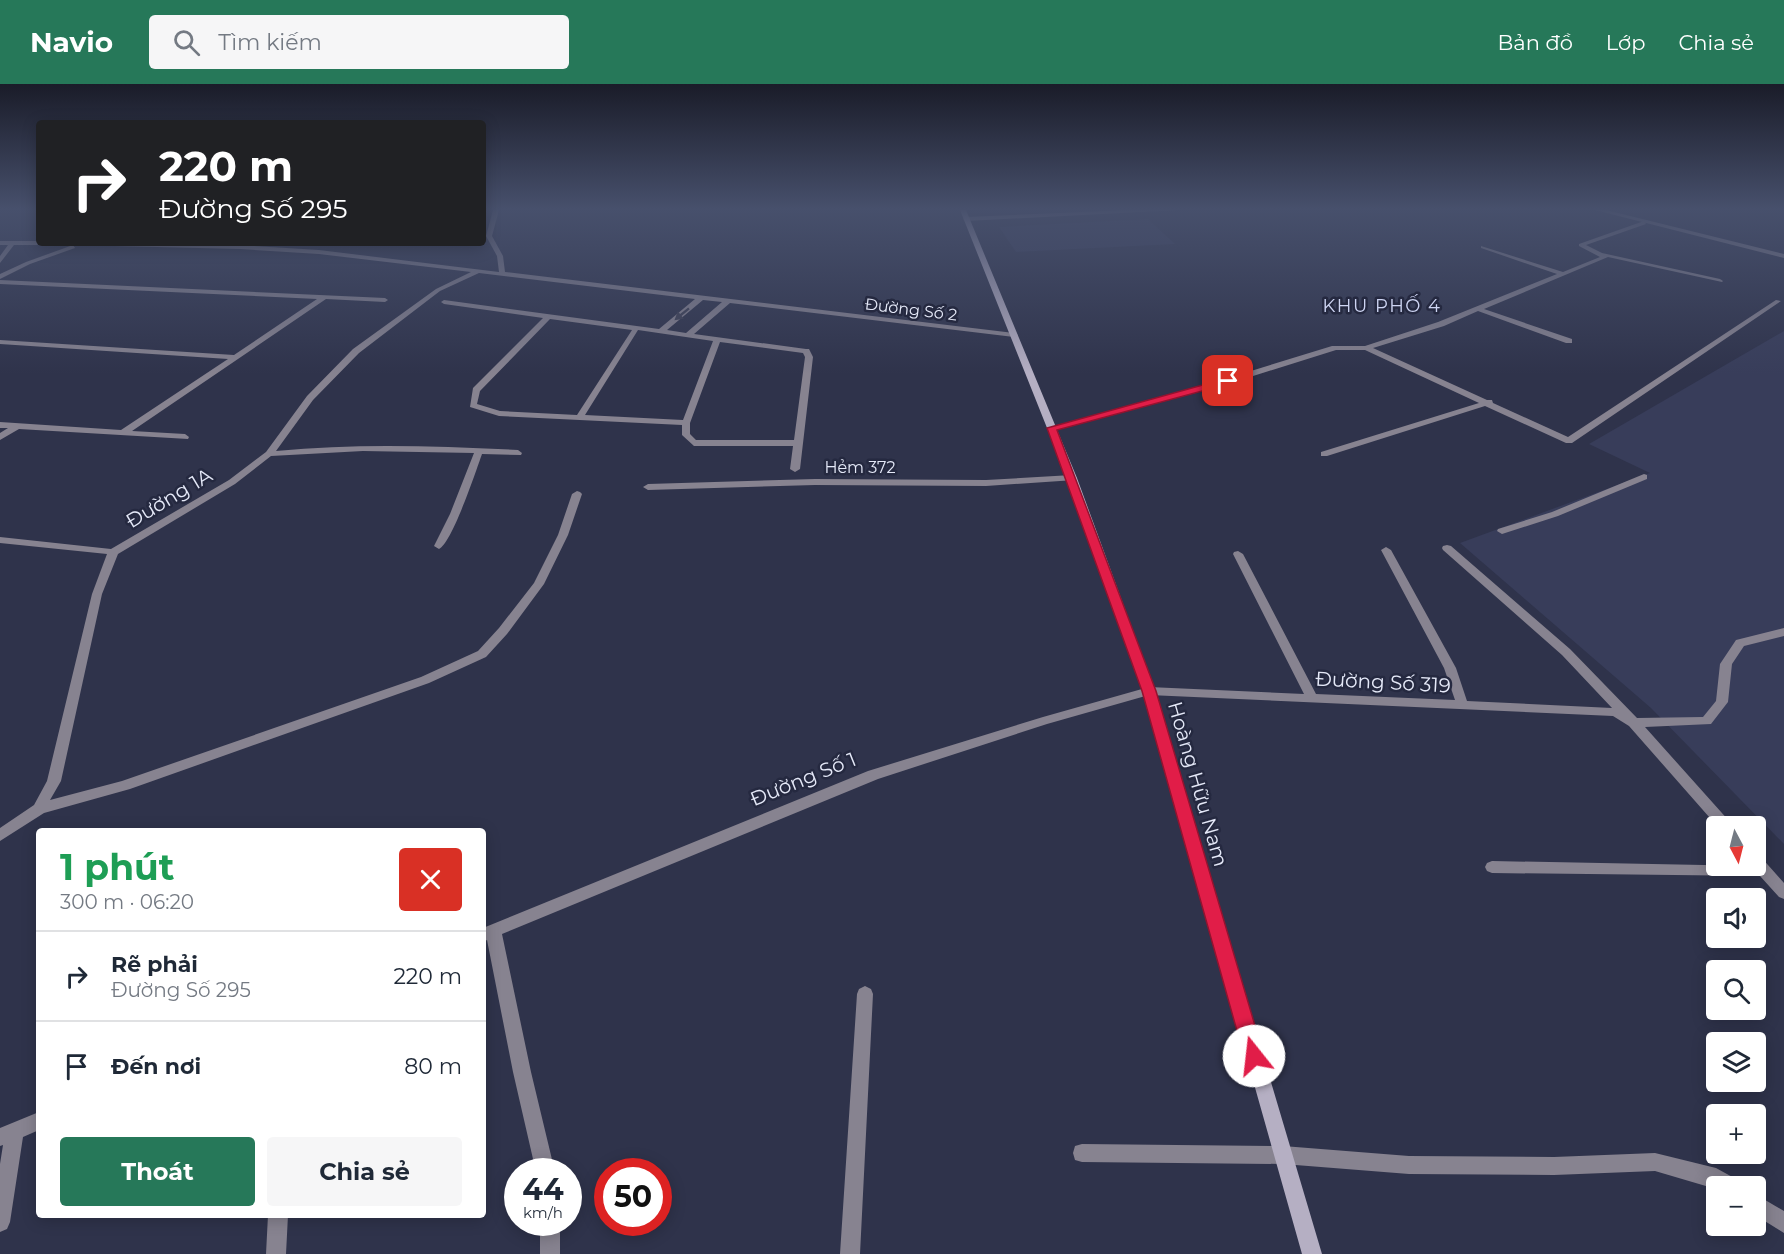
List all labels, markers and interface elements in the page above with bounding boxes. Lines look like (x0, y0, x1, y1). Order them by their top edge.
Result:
search box (149, 15, 569, 69)
text: Navio (30, 25, 113, 59)
icon: search (170, 26, 203, 59)
text: Tìm kiếm (218, 29, 322, 56)
text: Bản đồ (1497, 30, 1573, 55)
text: Lớp (1606, 30, 1645, 55)
text: Chia sẻ (1678, 30, 1754, 55)
text: 220 m (159, 140, 293, 192)
icon: right (60, 144, 138, 222)
text: Đường Số 295 (159, 192, 348, 225)
street label: Đường Số 2 (864, 294, 958, 325)
district label: KHU PHỐ 4 (1323, 294, 1442, 317)
one-way arrow (675, 307, 690, 320)
pin (1202, 355, 1253, 406)
icon: arrive (1211, 364, 1244, 397)
street label: Hẻm 372 (824, 458, 896, 477)
street label: Đường 1A (122, 463, 217, 533)
street label: Đường Số 319 (1315, 666, 1451, 698)
street label: Hoàng Hữu Nam (1163, 699, 1233, 869)
street label: Đường Số 1 (747, 747, 859, 811)
north arrow (1706, 816, 1766, 876)
map controls (1706, 816, 1766, 1236)
text: 1 phút (60, 845, 174, 889)
button: close (399, 848, 462, 911)
button: sound (1706, 888, 1766, 948)
text: 300 m · 06:20 (60, 890, 194, 914)
text: Rẽ phải (111, 951, 198, 978)
icon: right (60, 960, 93, 993)
button: search (1706, 960, 1766, 1020)
text: 220 m (393, 963, 462, 990)
text: Đường Số 295 (111, 978, 251, 1002)
position arrow (1222, 1024, 1286, 1088)
button: layers (1706, 1032, 1766, 1092)
icon: arrive (60, 1050, 93, 1083)
text: Đến nơi (111, 1053, 201, 1080)
text: 80 m (404, 1053, 462, 1080)
button: + (1706, 1104, 1766, 1164)
button: Thoát (60, 1137, 255, 1206)
button: Chia sẻ (267, 1137, 462, 1206)
speed limit sign: 50 (594, 1158, 672, 1236)
text: 44 (522, 1171, 564, 1208)
button: − (1706, 1176, 1766, 1236)
text: km/h (523, 1203, 563, 1222)

